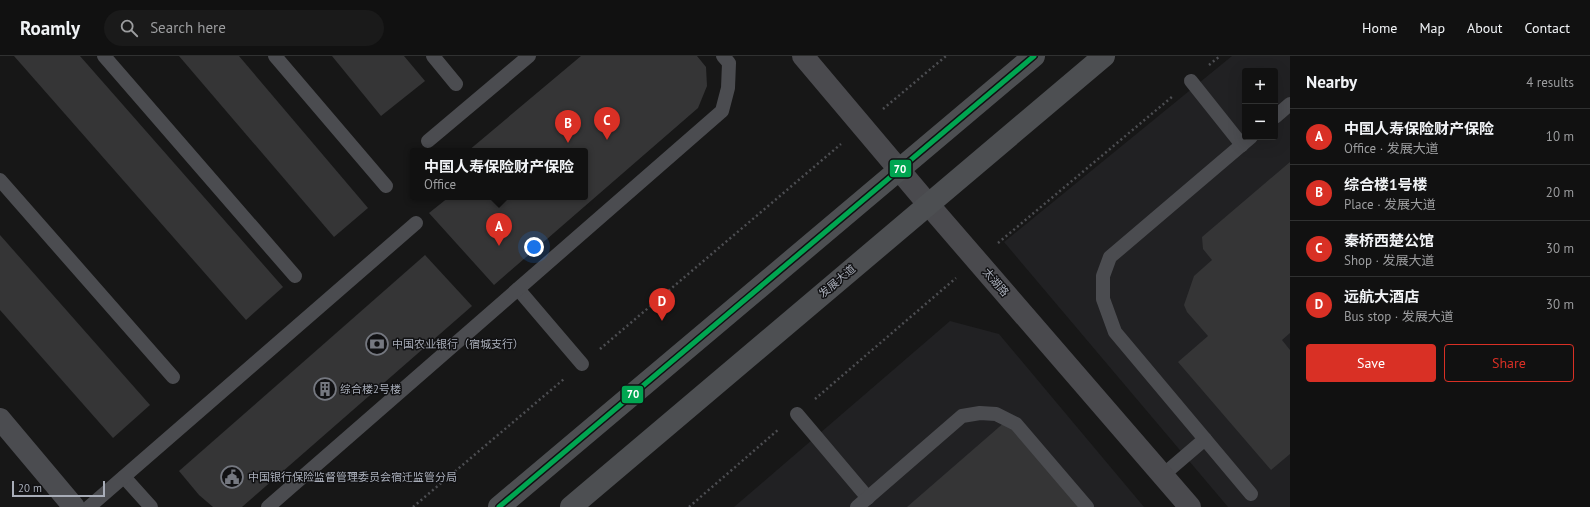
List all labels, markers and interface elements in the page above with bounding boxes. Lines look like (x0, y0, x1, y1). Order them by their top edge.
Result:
search box (104, 10, 384, 46)
text: Roamly (20, 16, 80, 40)
icon: search (118, 17, 140, 39)
text: Search here (150, 18, 226, 37)
text: Home (1362, 19, 1397, 37)
text: Map (1419, 19, 1445, 37)
text: About (1467, 19, 1503, 37)
text: Contact (1525, 19, 1570, 37)
map controls (1242, 68, 1278, 140)
button: + (1242, 68, 1278, 104)
text: Nearby (1306, 71, 1357, 93)
text: 4 results (1526, 74, 1574, 91)
button: − (1242, 104, 1278, 140)
pin: C (594, 107, 620, 140)
pin: B (555, 110, 581, 143)
text: 中国人寿保险财产保险 (1344, 119, 1494, 138)
text: A (1315, 128, 1323, 145)
text: 10 m (1546, 128, 1574, 145)
text: Office · 发展大道 (1344, 140, 1439, 157)
popup (410, 148, 588, 200)
text: 中国人寿保险财产保险 (424, 157, 574, 176)
line badge: 70 (889, 159, 912, 178)
text: 70 (894, 162, 906, 176)
text: 综合楼1号楼 (1344, 175, 1428, 194)
text: Office (424, 176, 456, 193)
text: B (1315, 184, 1323, 201)
text: 20 m (1546, 184, 1574, 201)
text: Place · 发展大道 (1344, 196, 1436, 213)
pin: A (486, 213, 512, 246)
text: 秦桥西楚公馆 (1344, 231, 1434, 250)
your location (524, 237, 544, 257)
text: C (1315, 240, 1323, 257)
text: 30 m (1546, 240, 1574, 257)
text: Shop · 发展大道 (1344, 252, 1434, 269)
street label: 发展大道 (816, 261, 858, 301)
street label: 太湖路 (980, 265, 1012, 299)
text: 远航大酒店 (1344, 287, 1419, 306)
pin: D (649, 288, 675, 321)
text: D (1315, 296, 1323, 313)
text: 30 m (1546, 296, 1574, 313)
text: Bus stop · 发展大道 (1344, 308, 1454, 325)
bank icon: 中国农业银行（宿城支行） (364, 331, 390, 357)
place label: 中国农业银行（宿城支行） (392, 337, 524, 351)
button: Save (1306, 344, 1436, 382)
button: Share (1444, 344, 1574, 382)
building icon: 综合楼2号楼 (312, 376, 338, 402)
place label: 综合楼2号楼 (340, 382, 401, 396)
line badge: 70 (621, 385, 644, 404)
text: 70 (627, 387, 639, 401)
public building icon: 中国银行保险监督管理委员会宿迁监管分局 (219, 464, 245, 490)
place label: 中国银行保险监督管理委员会宿迁监管分局 (248, 470, 457, 484)
scale bar (12, 479, 105, 498)
text: 20 m (18, 481, 42, 495)

